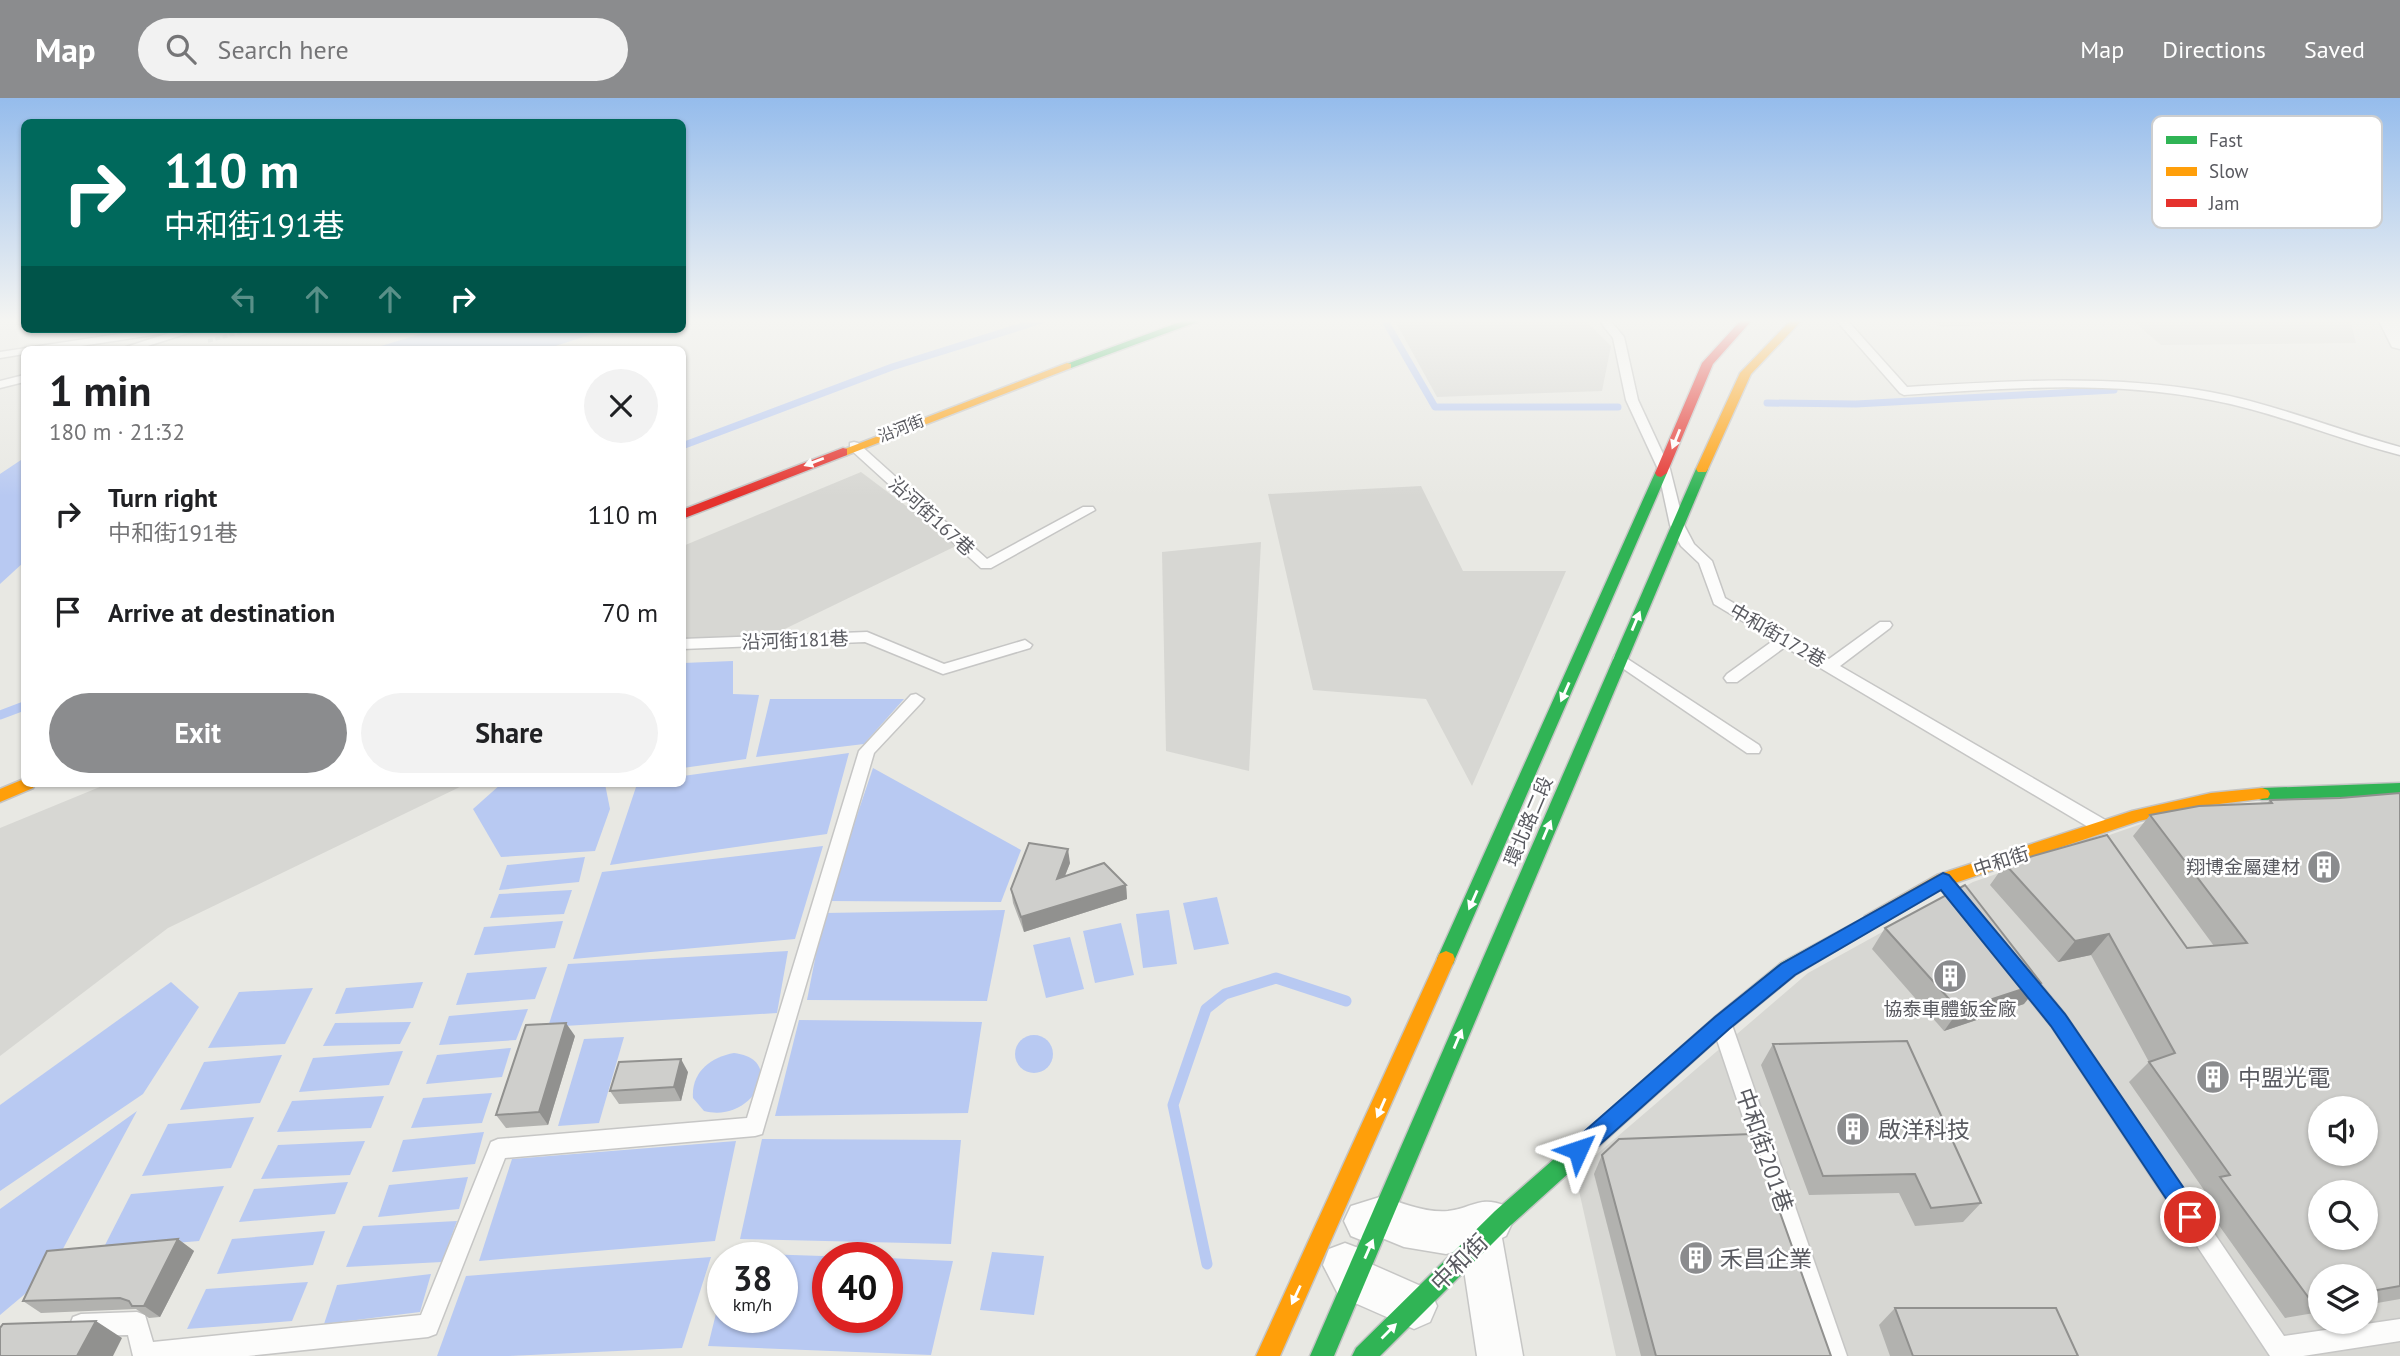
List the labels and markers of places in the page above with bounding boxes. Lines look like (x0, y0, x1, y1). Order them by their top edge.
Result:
building icon: 翔博金屬建材 (2305, 848, 2343, 886)
place label: 翔博金屬建材 (2186, 855, 2300, 879)
building icon: 協泰車體鈑金廠 (1931, 957, 1969, 995)
place label: 協泰車體鈑金廠 (1883, 997, 2017, 1021)
building icon: 中盟光電 (2194, 1058, 2232, 1096)
place label: 中盟光電 (2238, 1063, 2330, 1092)
building icon: 啟洋科技 (1834, 1110, 1872, 1148)
place label: 啟洋科技 (1878, 1115, 1970, 1144)
pin (2160, 1187, 2220, 1247)
building icon: 禾昌企業 (1677, 1239, 1715, 1277)
place label: 禾昌企業 (1720, 1244, 1812, 1273)

